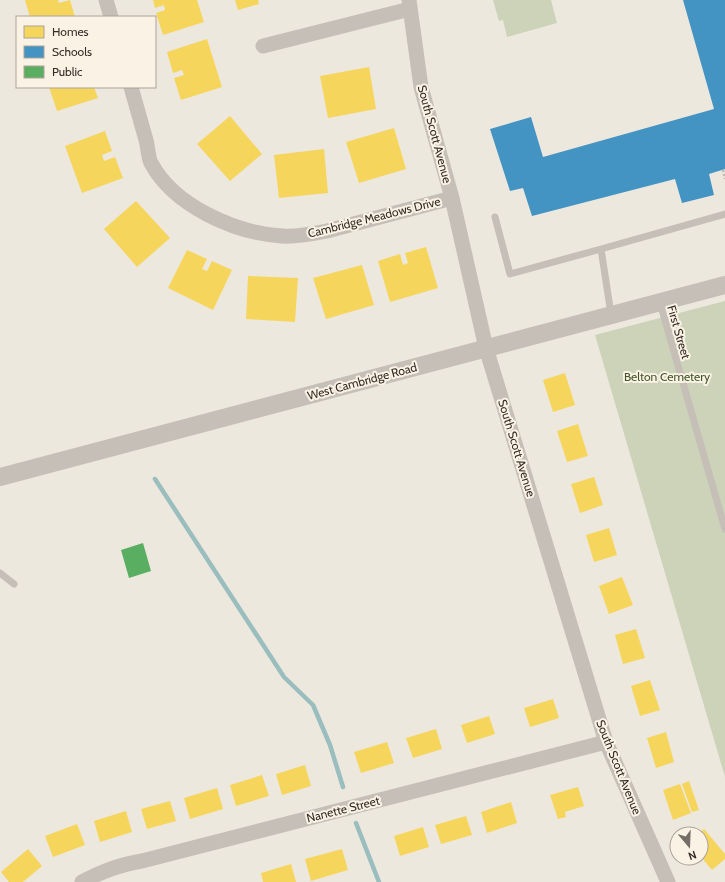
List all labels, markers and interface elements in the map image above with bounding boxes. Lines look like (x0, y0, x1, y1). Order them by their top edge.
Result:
legend (16, 16, 156, 88)
text: Homes (52, 24, 89, 39)
text: Schools (52, 44, 92, 59)
text: Public (52, 64, 83, 79)
street label: South Scott Avenue (415, 83, 455, 185)
street label: Cambridge Meadows Drive (306, 193, 442, 241)
street label: First Street (664, 303, 694, 361)
street label: West Cambridge Road (306, 359, 418, 403)
park label: Belton Cemetery (624, 369, 710, 384)
street label: South Scott Avenue (495, 398, 539, 498)
street label: South Scott Avenue (593, 717, 645, 817)
street label: Nanette Street (305, 793, 381, 825)
north arrow (669, 826, 709, 866)
text: N (686, 848, 698, 863)

